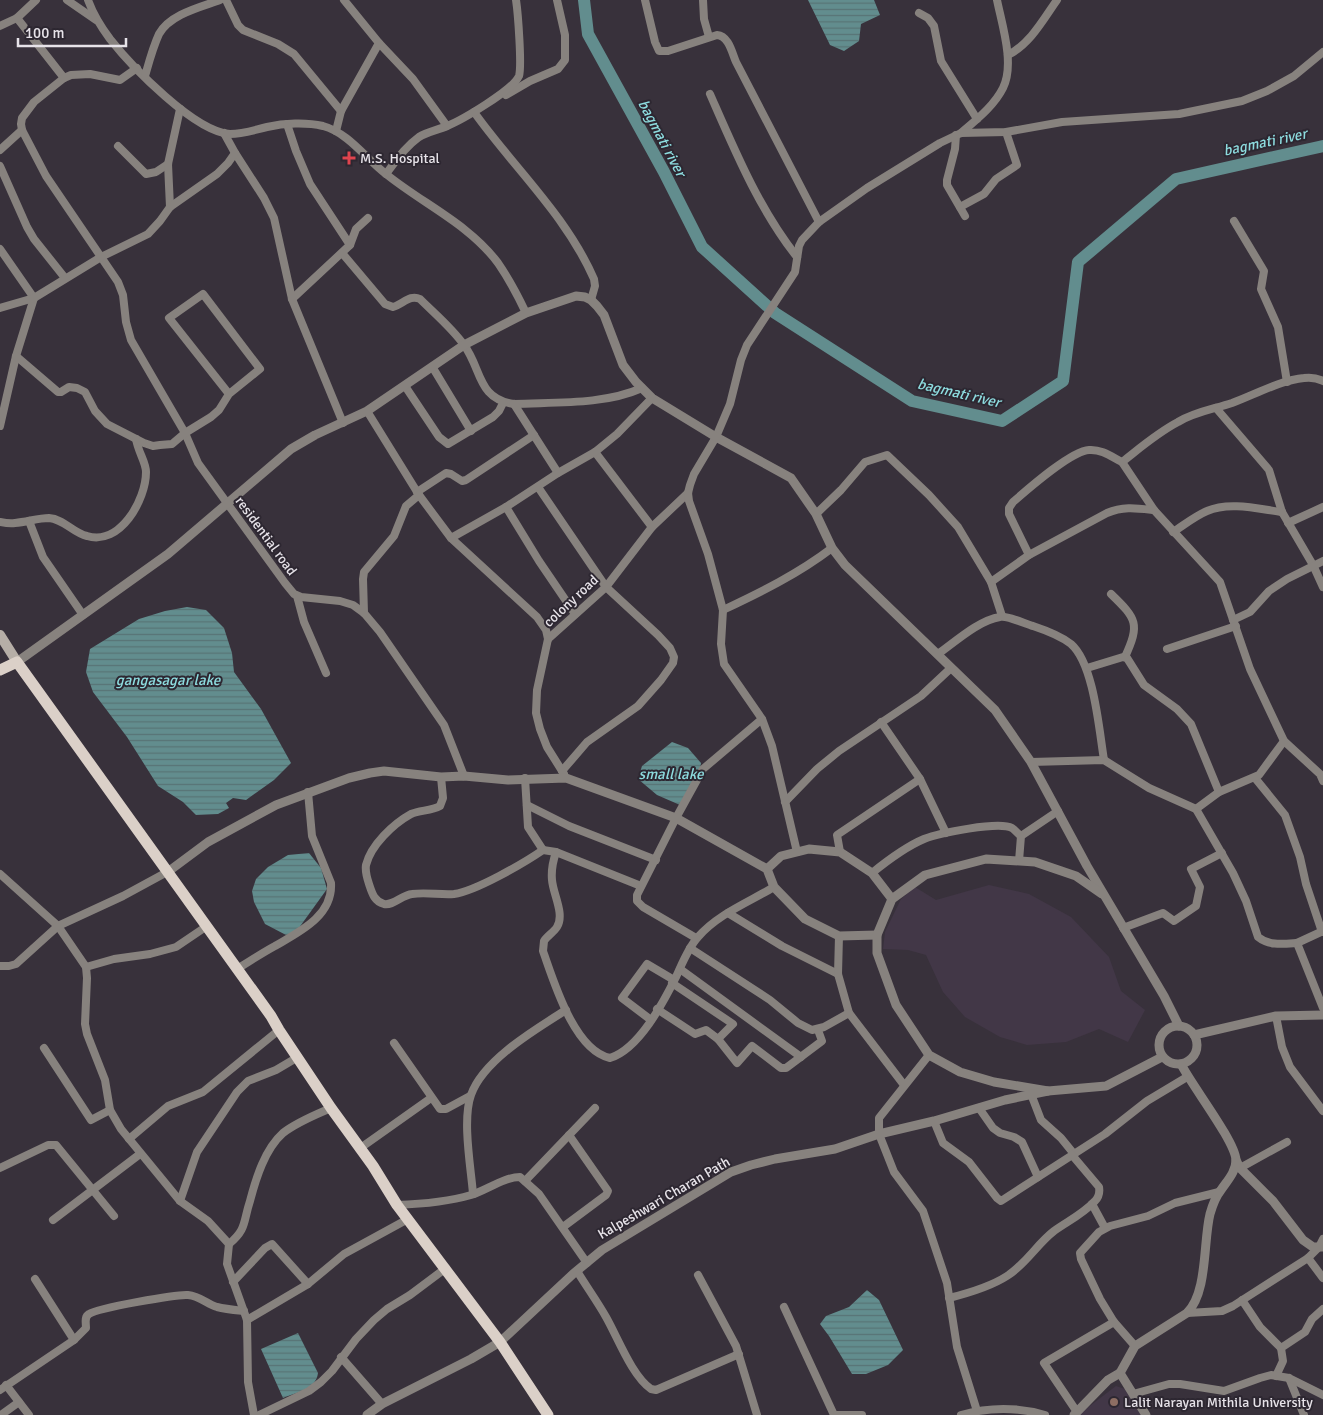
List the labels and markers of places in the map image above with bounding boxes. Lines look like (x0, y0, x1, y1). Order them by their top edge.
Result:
place label: M.S. Hospital (360, 150, 440, 167)
marker: M.S. Hospital (342, 151, 356, 165)
place label: Lalit Narayan Mithila University (1124, 1394, 1313, 1411)
marker: Lalit Narayan Mithila University (1108, 1396, 1120, 1408)

